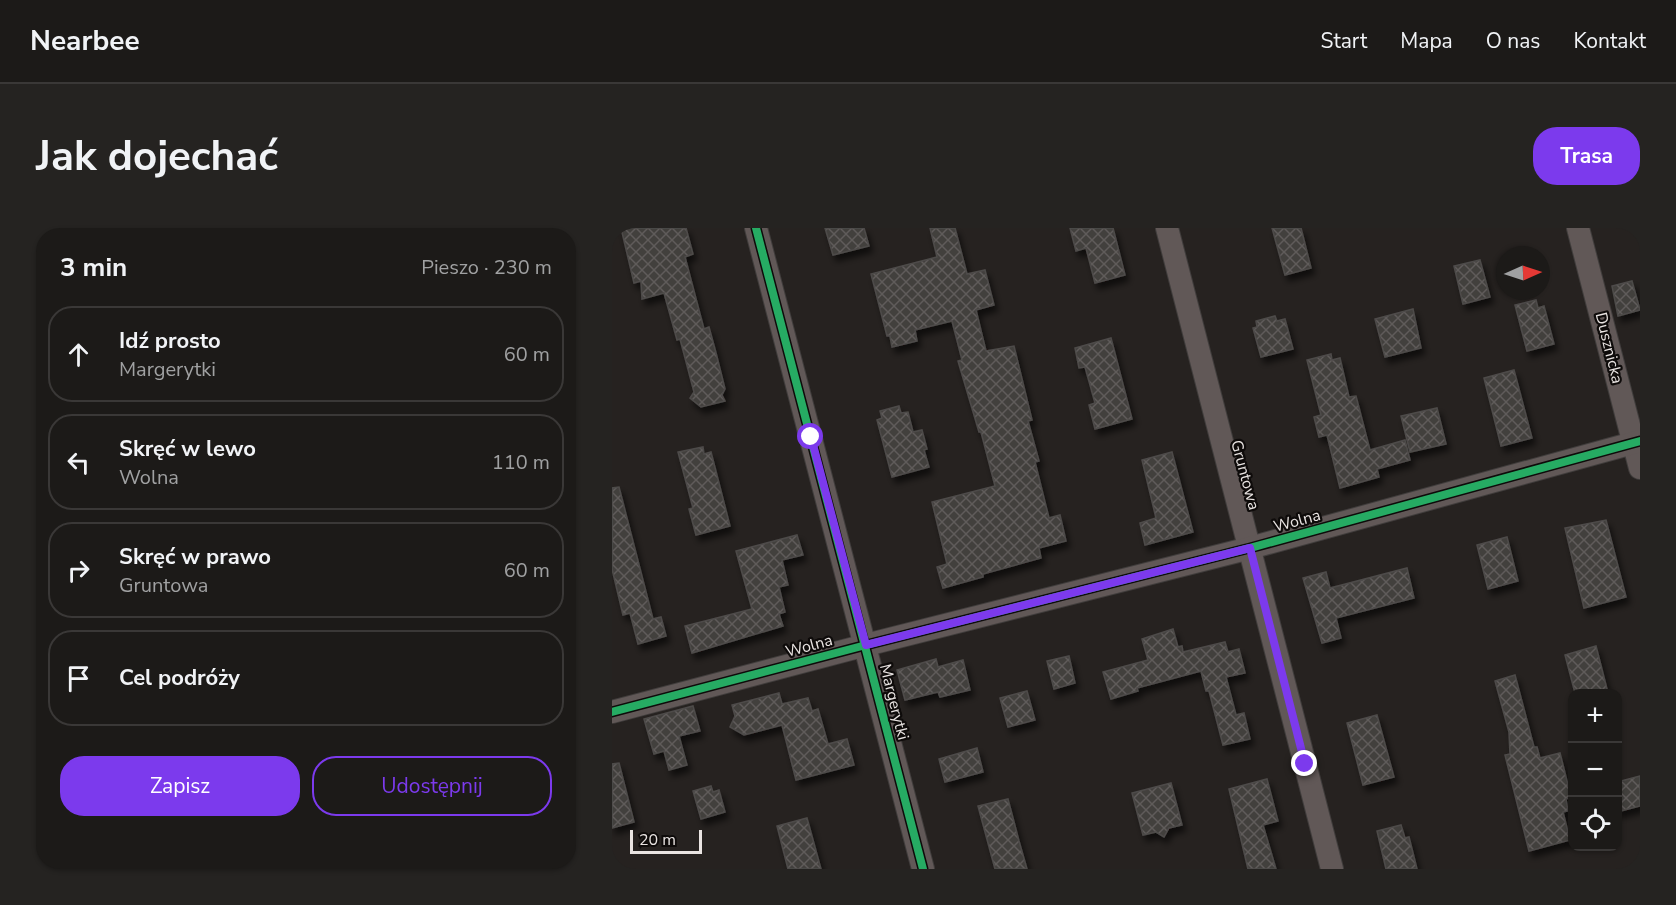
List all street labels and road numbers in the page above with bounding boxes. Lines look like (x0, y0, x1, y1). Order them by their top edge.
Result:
street label: Dusznicka (1590, 310, 1628, 386)
street label: Gruntowa (1225, 438, 1265, 512)
street label: Wolna (1271, 504, 1323, 538)
street label: Wolna (783, 629, 835, 663)
street label: Margerytki (874, 662, 914, 742)

